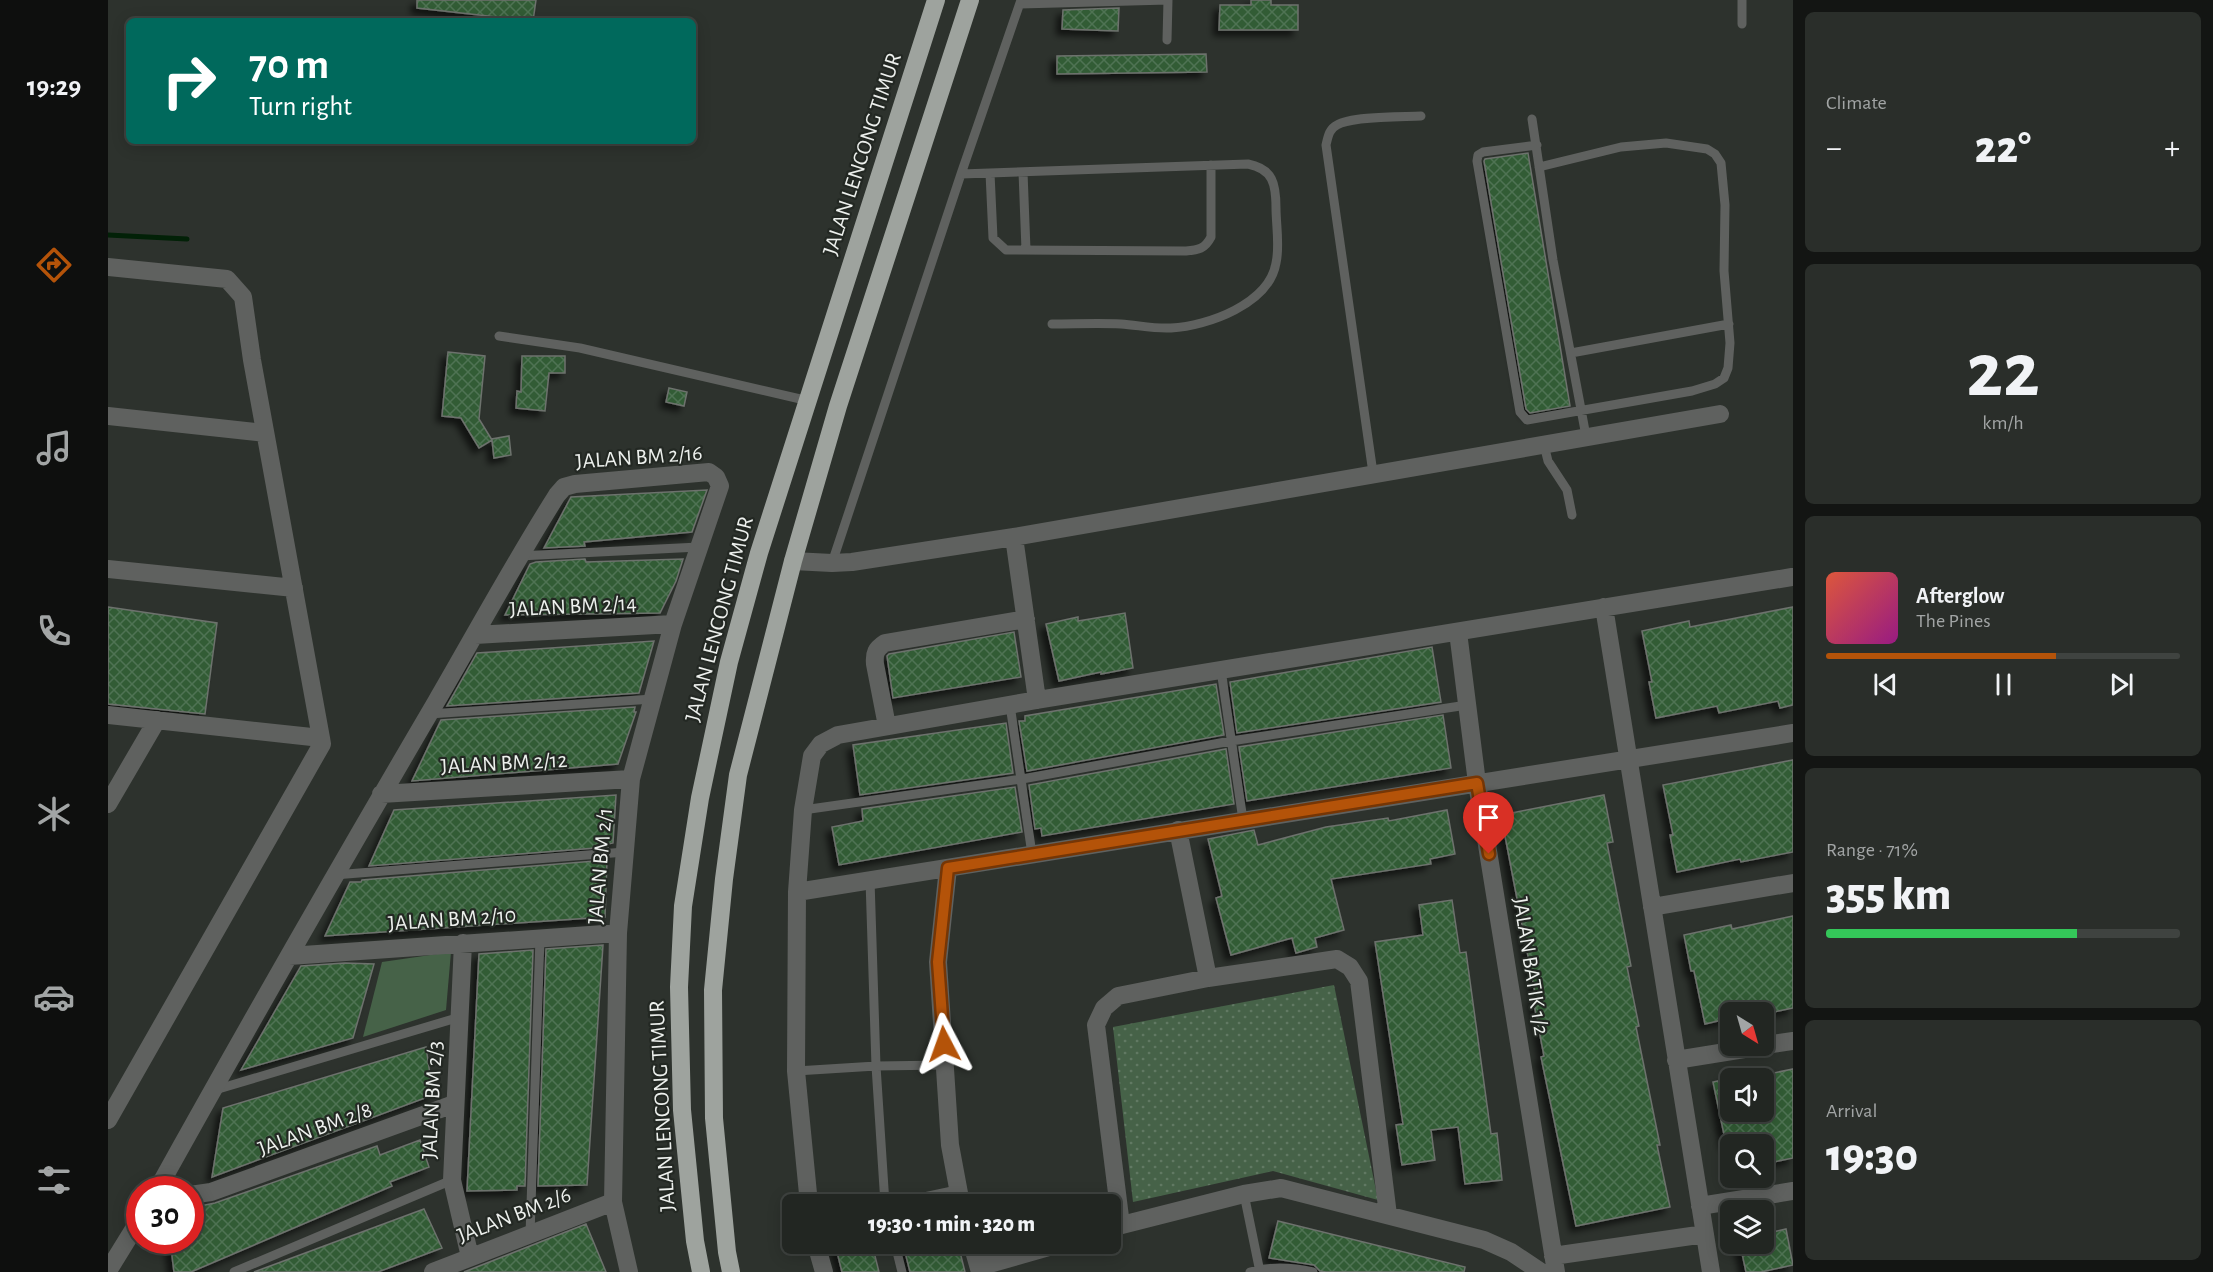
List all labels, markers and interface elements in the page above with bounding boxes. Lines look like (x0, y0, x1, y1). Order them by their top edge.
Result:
icon: right (150, 42, 228, 120)
text: 70 m (249, 44, 329, 86)
street label: JALAN LENCONG TIMUR (819, 50, 905, 258)
text: 19:29 (27, 73, 81, 100)
text: Turn right (249, 93, 352, 120)
text: Climate (1826, 93, 1887, 113)
text: 22° (1975, 126, 2031, 171)
text: − (1826, 132, 1842, 165)
text: + (2164, 132, 2180, 165)
icon: directions (33, 244, 75, 286)
text: 22 (1966, 333, 2040, 411)
text: km/h (1982, 413, 2024, 433)
icon: music (33, 427, 75, 469)
street label: JALAN BM 2/16 (575, 442, 703, 472)
street label: JALAN LENCONG TIMUR (681, 514, 757, 724)
text: Afterglow (1916, 585, 2004, 607)
street label: JALAN BM 2/14 (509, 592, 637, 620)
icon: phone (33, 610, 75, 652)
text: The Pines (1916, 611, 1991, 631)
icon: previous (1869, 668, 1902, 701)
icon: pause (1987, 668, 2020, 701)
icon: next (2105, 668, 2138, 701)
street label: JALAN BM 2/12 (440, 749, 568, 777)
pin (1463, 792, 1514, 854)
icon: climate (33, 793, 75, 835)
icon: arrive (1472, 801, 1505, 834)
street label: JALAN BM 2/1 (584, 807, 616, 925)
text: Range · 71% (1826, 840, 1918, 860)
text: 355 km (1826, 873, 1951, 918)
street label: JALAN BATIK 1/2 (1509, 895, 1553, 1037)
street label: JALAN BM 2/10 (387, 904, 517, 934)
icon: car (33, 976, 75, 1018)
street label: JALAN LENCONG TIMUR (645, 1000, 679, 1212)
north arrow (1720, 1002, 1774, 1056)
map controls (1720, 1002, 1774, 1254)
position arrow (912, 1012, 976, 1076)
street label: JALAN BM 2/3 (418, 1040, 446, 1160)
button: sound (1720, 1068, 1774, 1122)
street label: JALAN BM 2/8 (255, 1098, 375, 1160)
text: Arrival (1826, 1101, 1877, 1121)
button: search (1720, 1134, 1774, 1188)
text: 19:30 (1826, 1134, 1918, 1179)
icon: filters (33, 1159, 75, 1201)
speed limit sign: 30 (126, 1176, 204, 1254)
street label: JALAN BM 2/6 (454, 1183, 574, 1247)
button: layers (1720, 1200, 1774, 1254)
text: 19:30 · 1 min · 320 m (868, 1213, 1035, 1235)

